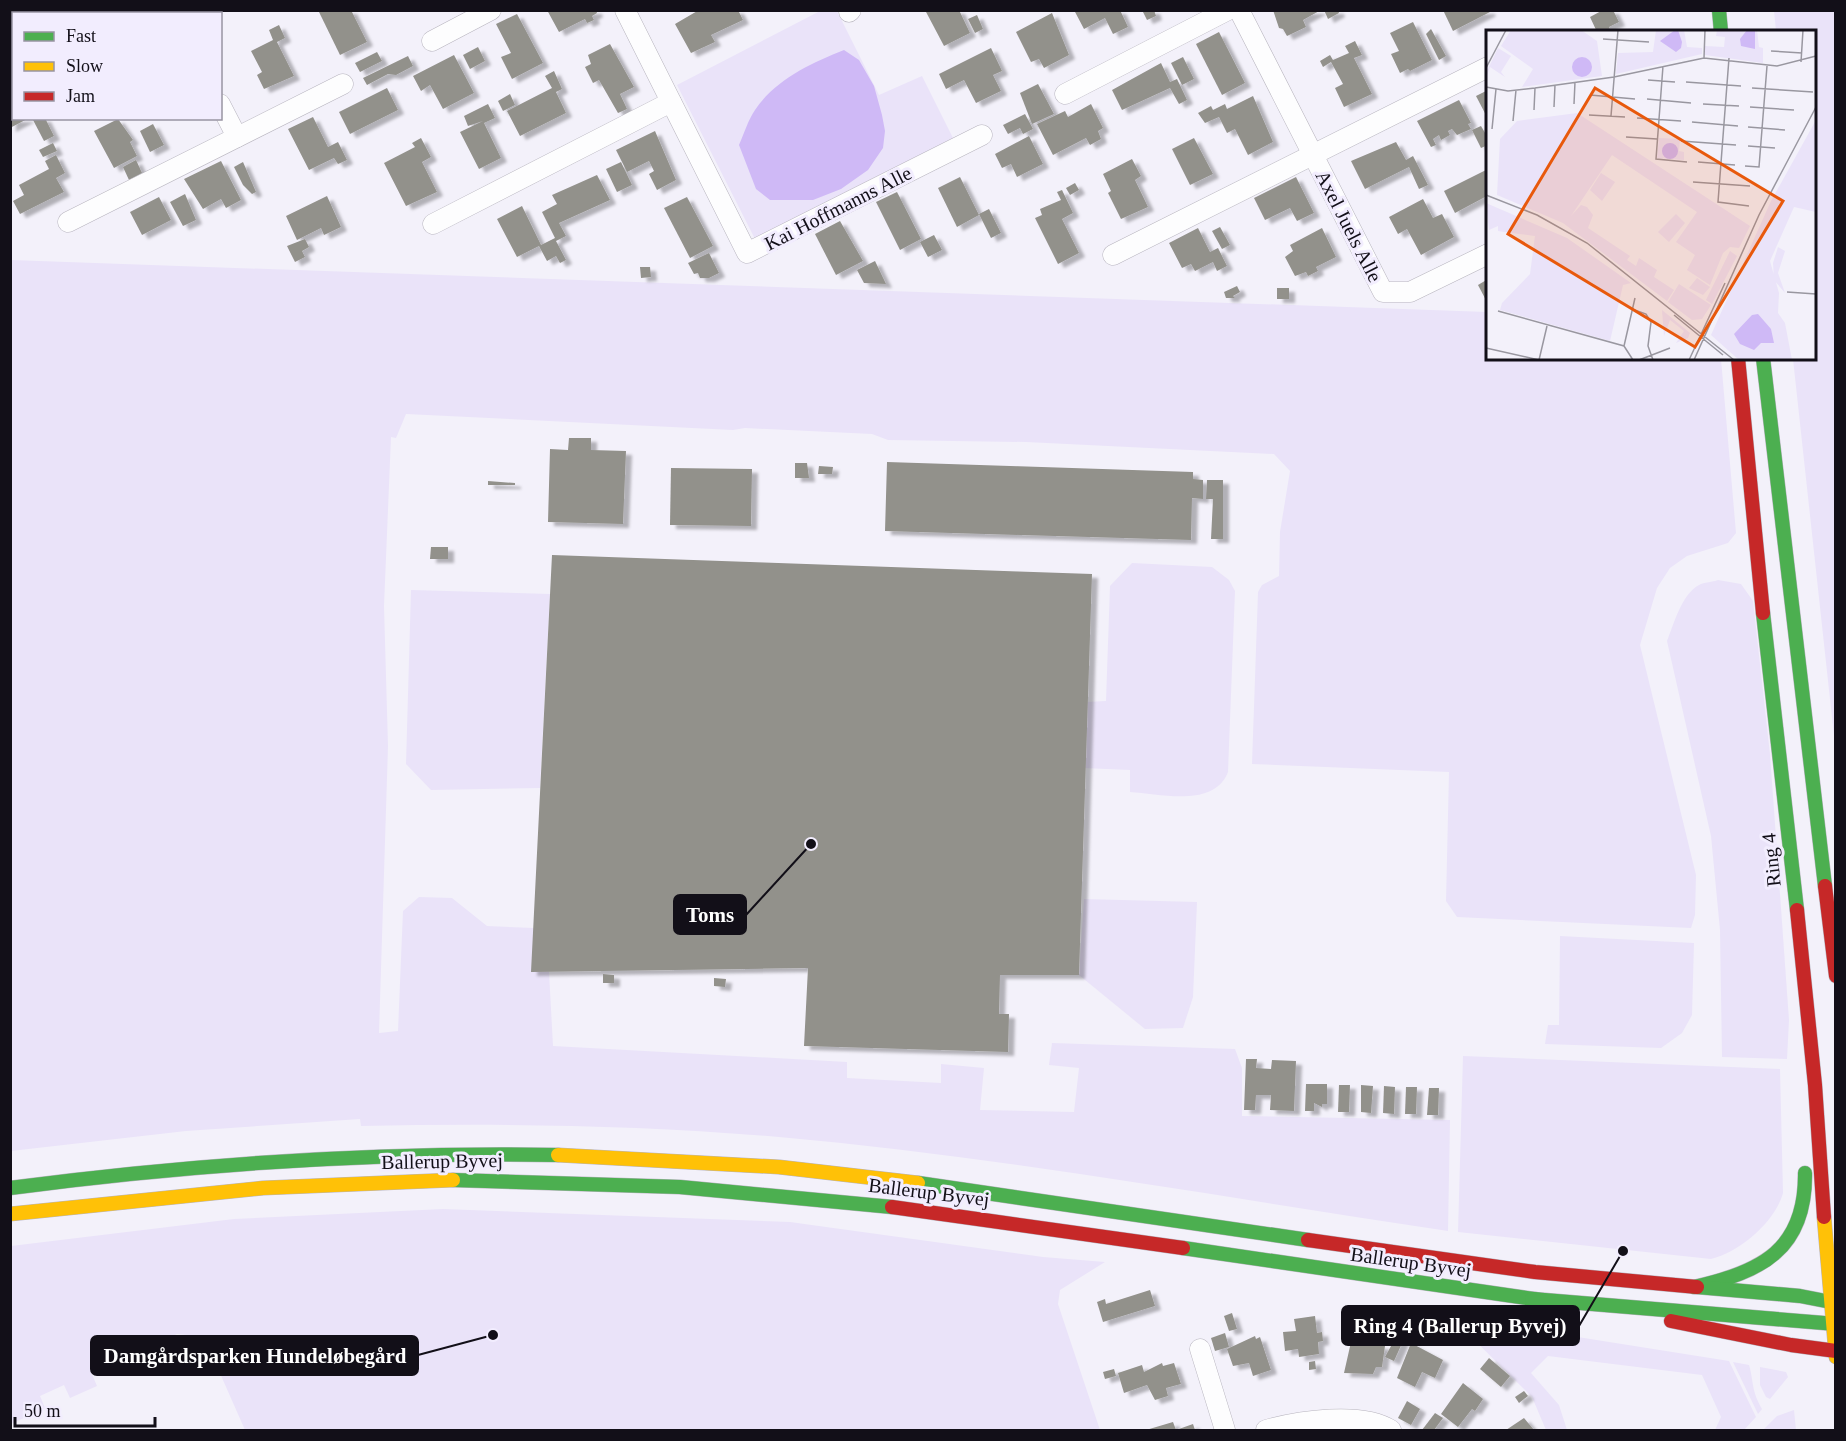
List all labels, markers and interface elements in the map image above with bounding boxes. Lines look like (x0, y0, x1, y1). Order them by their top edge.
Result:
legend (12, 12, 222, 120)
text: Fast (66, 26, 96, 46)
inset map (1486, 30, 1816, 360)
text: Slow (66, 56, 103, 76)
text: Jam (66, 86, 95, 106)
street label: Kai Hoffmanns Alle (761, 161, 915, 255)
street label: Axel Juels Alle (1311, 167, 1387, 286)
street label: Ring 4 (1757, 832, 1786, 888)
callout: Toms (674, 895, 746, 934)
text: Toms (686, 903, 734, 927)
street label: Ballerup Byvej (381, 1149, 503, 1174)
street label: Ballerup Byvej (867, 1174, 991, 1211)
street label: Ballerup Byvej (1349, 1243, 1473, 1282)
callout: Ring 4 (Ballerup Byvej) (1342, 1306, 1579, 1345)
text: Ring 4 (Ballerup Byvej) (1354, 1314, 1566, 1338)
callout: Damgårdsparken Hundeløbegård (91, 1336, 418, 1375)
text: Damgårdsparken Hundeløbegård (104, 1344, 407, 1368)
scale bar (15, 1390, 154, 1428)
text: 50 m (24, 1401, 61, 1421)

